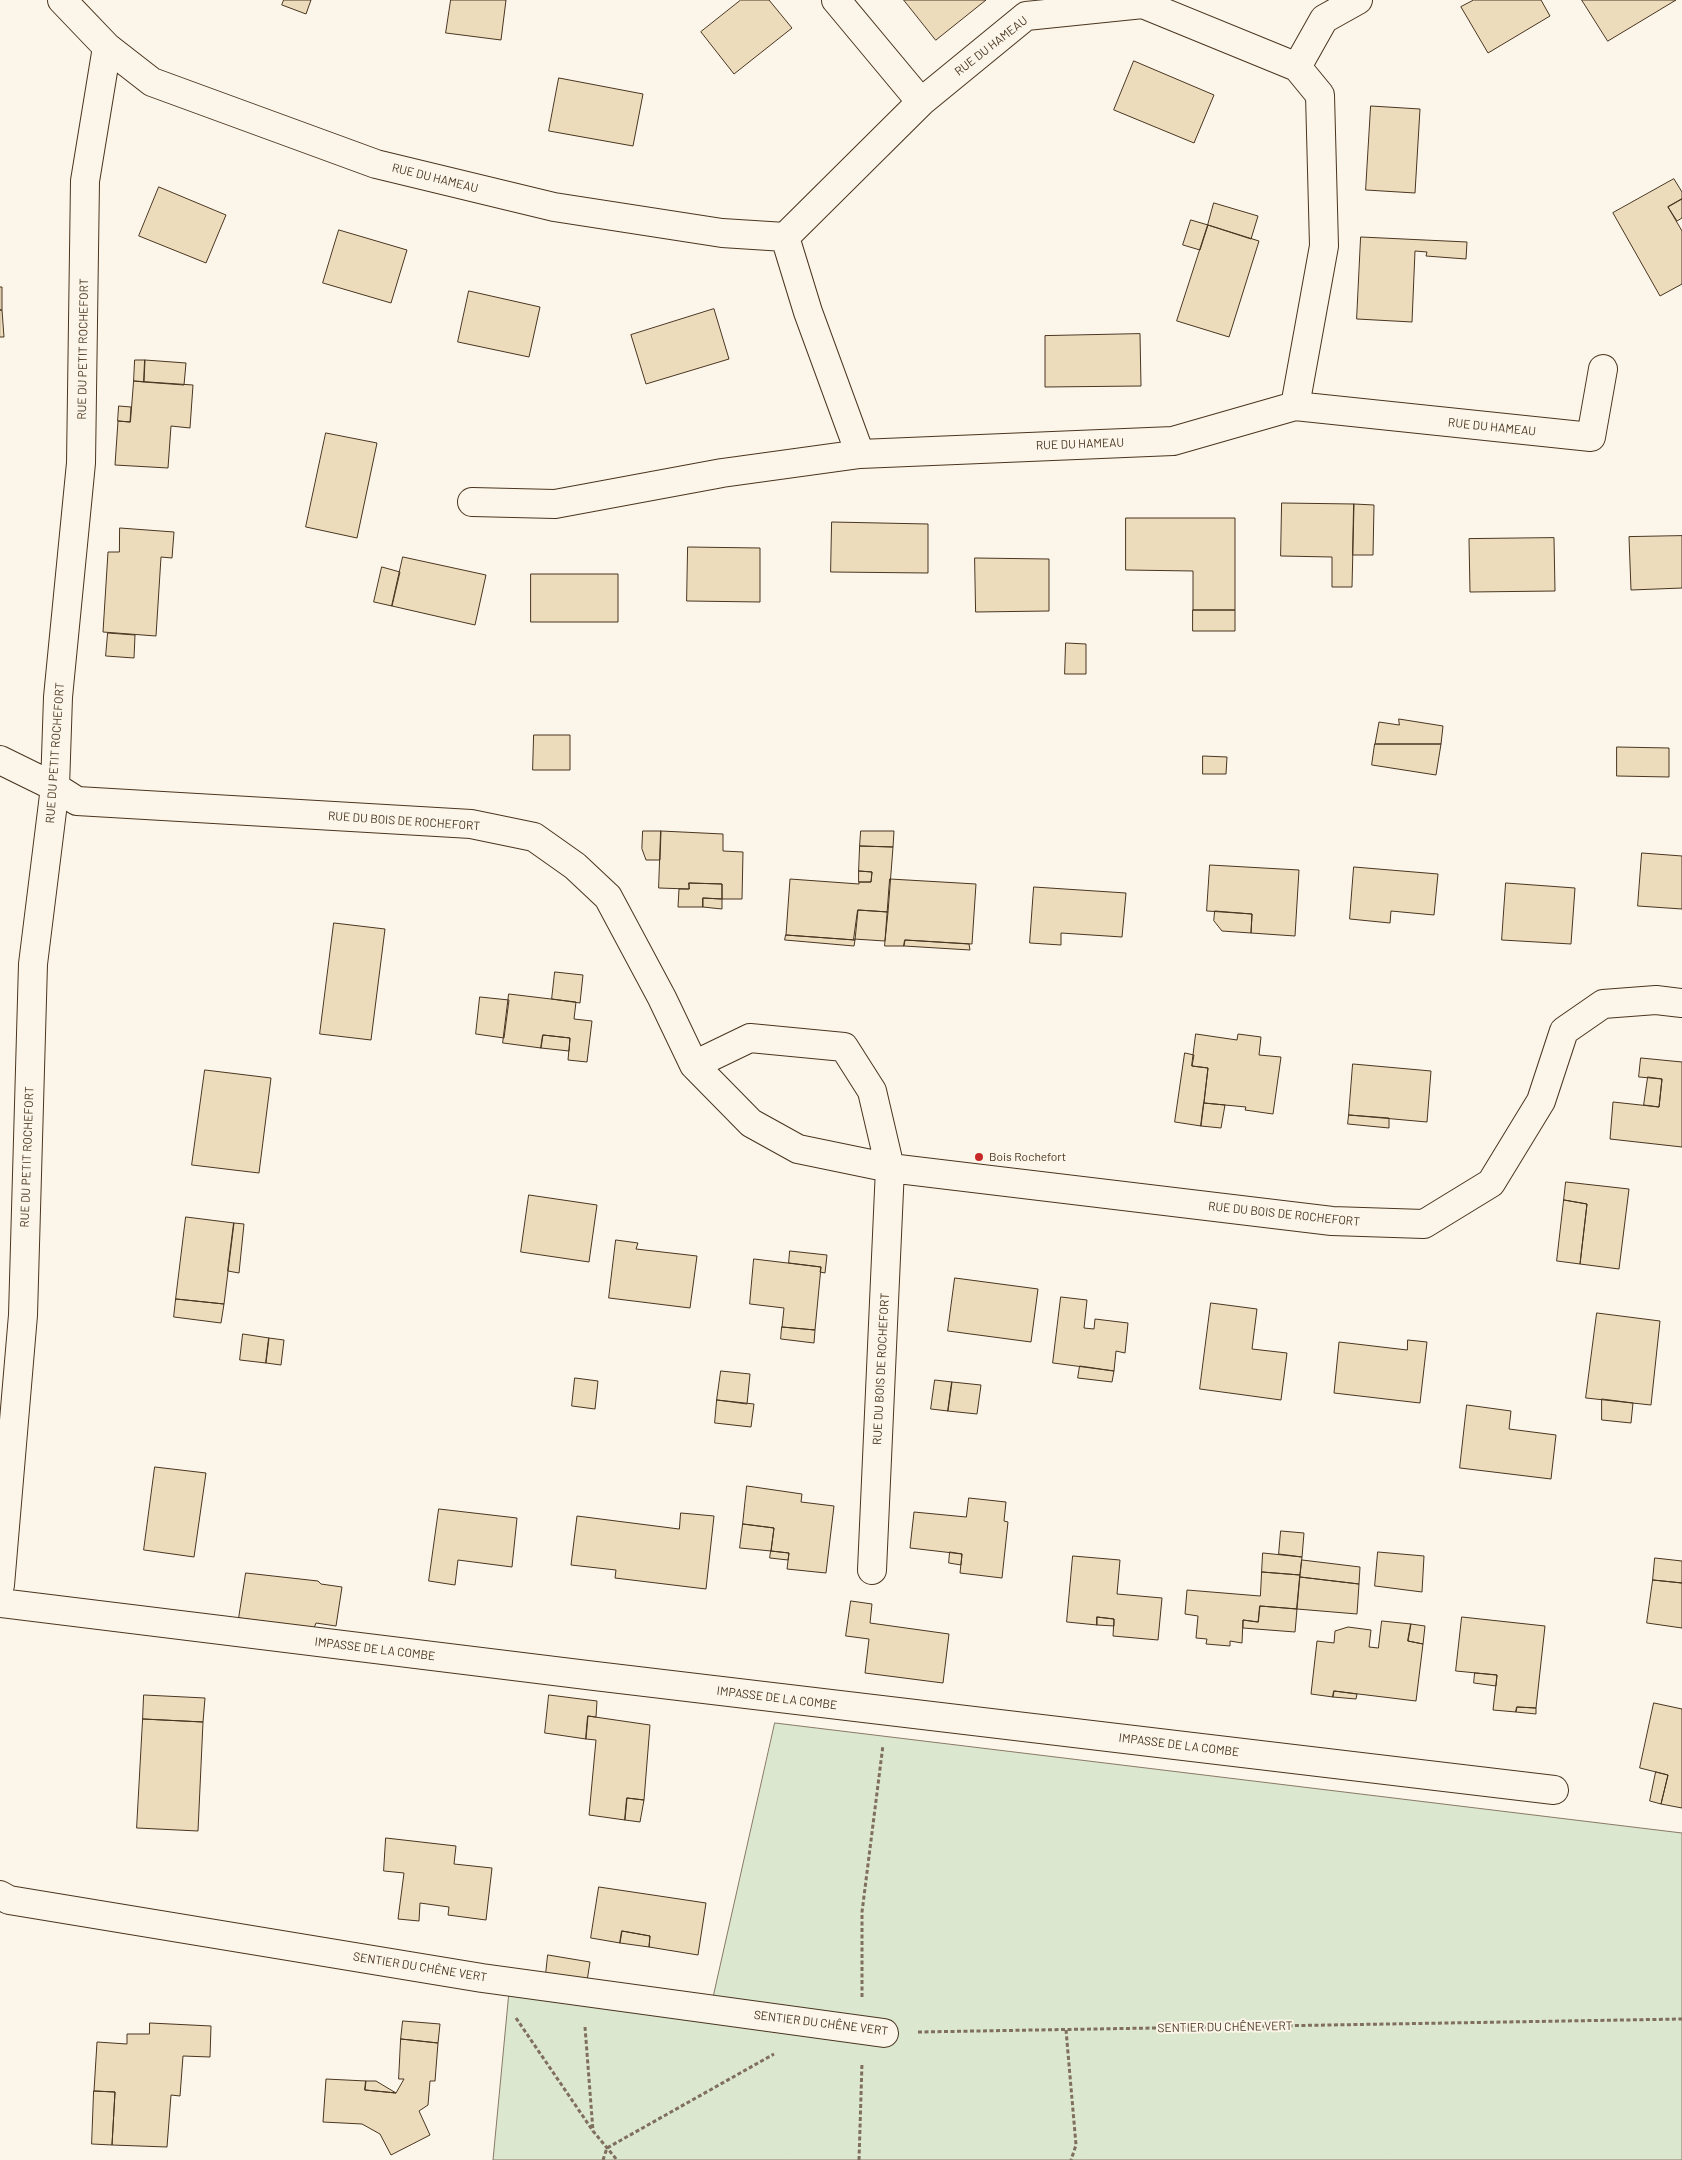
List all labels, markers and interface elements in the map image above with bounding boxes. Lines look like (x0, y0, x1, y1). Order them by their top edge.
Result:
street label: RUE DU HAMEAU (952, 13, 1030, 79)
street label: RUE DU HAMEAU (390, 160, 480, 196)
street label: RUE DU PETIT ROCHEFORT (75, 278, 91, 420)
street label: RUE DU HAMEAU (1447, 415, 1537, 439)
street label: RUE DU HAMEAU (1036, 435, 1124, 453)
street label: RUE DU PETIT ROCHEFORT (43, 682, 67, 824)
street label: RUE DU BOIS DE ROCHEFORT (327, 808, 481, 834)
street label: RUE DU PETIT ROCHEFORT (17, 1086, 37, 1228)
place label: Bois Rochefort (989, 1150, 1066, 1164)
marker: Bois Rochefort (973, 1151, 985, 1163)
street label: RUE DU BOIS DE ROCHEFORT (1207, 1199, 1361, 1229)
street label: RUE DU BOIS DE ROCHEFORT (870, 1292, 892, 1446)
street label: IMPASSE DE LA COMBE (314, 1634, 436, 1664)
street label: IMPASSE DE LA COMBE (716, 1683, 838, 1713)
street label: IMPASSE DE LA COMBE (1118, 1730, 1240, 1760)
street label: SENTIER DU CHÊNE VERT (352, 1949, 488, 1985)
street label: SENTIER DU CHÊNE VERT (753, 2008, 889, 2038)
street label: SENTIER DU CHÊNE VERT (1157, 2019, 1293, 2035)

